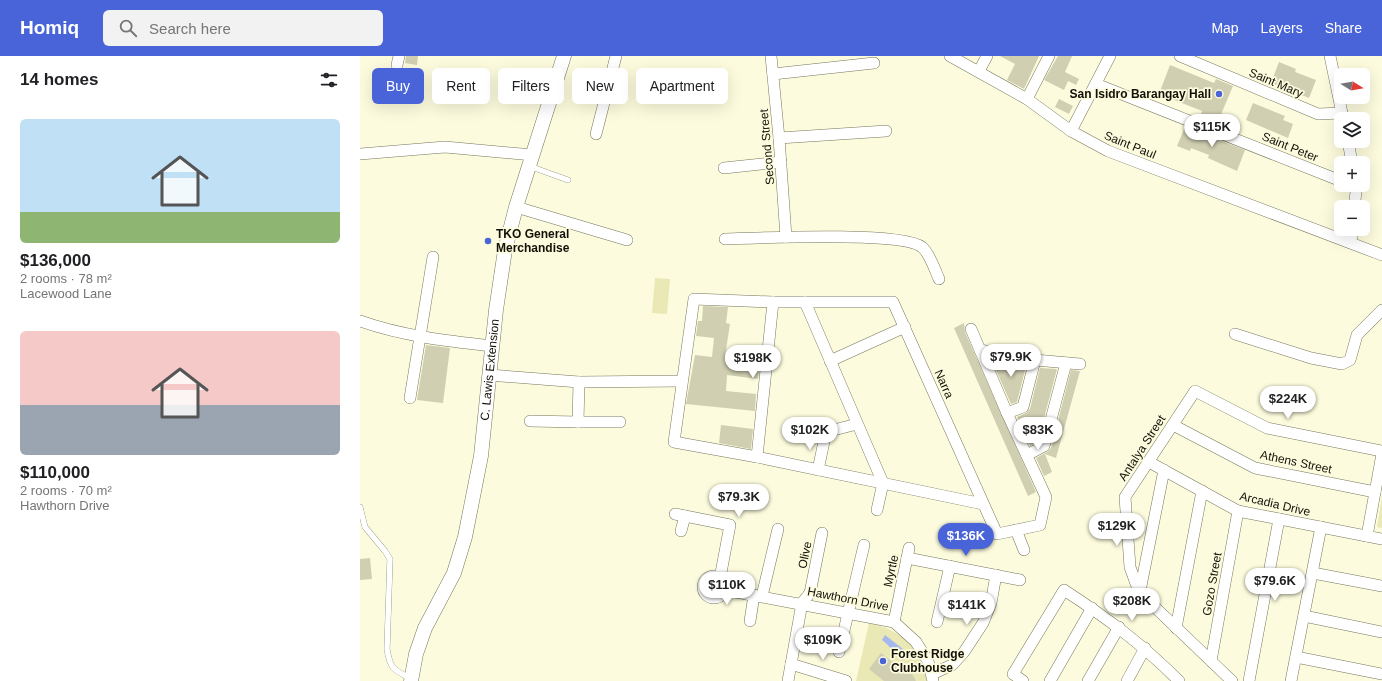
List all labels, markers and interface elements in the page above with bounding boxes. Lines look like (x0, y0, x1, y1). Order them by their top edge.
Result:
search box (103, 10, 383, 46)
text: Homiq (20, 17, 79, 38)
icon: search (117, 17, 139, 39)
text: Search here (149, 20, 231, 37)
text: Map (1211, 20, 1239, 36)
text: Layers (1261, 20, 1303, 36)
text: Share (1325, 20, 1362, 36)
street label: Saint Mary (1247, 65, 1305, 101)
chip: Buy (372, 68, 424, 104)
chip: Rent (432, 68, 490, 104)
chip: Filters (498, 68, 564, 104)
chip: New (572, 68, 628, 104)
chip: Apartment (636, 68, 728, 104)
north arrow (1334, 68, 1370, 104)
map controls (1334, 68, 1370, 236)
icon: filters (318, 69, 340, 91)
text: 14 homes (20, 70, 98, 89)
place label: San Isidro Barangay Hall (1070, 87, 1211, 101)
marker: San Isidro Barangay Hall (1214, 89, 1224, 99)
street label: Second Street (757, 108, 777, 185)
button: layers (1334, 112, 1370, 148)
pin: $115K (1184, 114, 1240, 148)
text: $115K (1193, 119, 1231, 134)
street label: Saint Paul (1102, 128, 1158, 162)
street label: Saint Peter (1260, 129, 1320, 165)
icon: home (144, 145, 216, 217)
button: + (1334, 156, 1370, 192)
button: − (1334, 200, 1370, 236)
place label: TKO General Merchandise (496, 227, 570, 255)
marker: TKO General Merchandise (483, 236, 493, 246)
text: $136,000 (20, 251, 91, 270)
text: 2 rooms · 78 m² (20, 271, 112, 286)
text: Lacewood Lane (20, 286, 112, 301)
street label: C. Lawis Extension (478, 318, 502, 421)
pin: $79.9K (978, 344, 1044, 378)
pin: $198K (725, 345, 781, 379)
text: $79.9K (990, 349, 1032, 364)
text: $198K (734, 350, 772, 365)
icon: home (144, 357, 216, 429)
street label: Narra (932, 367, 957, 401)
pin: $224K (1260, 386, 1316, 420)
text: $224K (1269, 391, 1307, 406)
street label: Antalya Street (1116, 412, 1169, 483)
pin: $102K (782, 417, 838, 451)
pin: $83K (1014, 417, 1062, 451)
text: $102K (791, 422, 829, 437)
text: $83K (1022, 422, 1054, 437)
street label: Athens Street (1259, 448, 1334, 477)
text: $110,000 (20, 463, 90, 482)
text: 2 rooms · 70 m² (20, 483, 112, 498)
pin: $79.3K (706, 484, 772, 518)
text: $79.3K (718, 489, 760, 504)
street label: Arcadia Drive (1238, 489, 1312, 519)
text: Hawthorn Drive (20, 498, 110, 513)
pin: $129K (1089, 513, 1145, 547)
text: $129K (1098, 518, 1136, 533)
pin: $136K (938, 523, 994, 557)
text: $136K (947, 528, 985, 543)
street label: Olive (795, 540, 815, 570)
street label: Gozo Street (1200, 551, 1225, 617)
street label: Myrtle (881, 553, 901, 588)
pin: $79.6K (1242, 568, 1308, 602)
pin: $110K (699, 572, 755, 606)
text: $79.6K (1254, 573, 1296, 588)
text: $110K (708, 577, 746, 592)
street label: Hawthorn Drive (806, 584, 890, 614)
pin: $208K (1104, 588, 1160, 622)
pin: $141K (939, 592, 995, 626)
text: $208K (1113, 593, 1151, 608)
text: $141K (948, 597, 986, 612)
pin: $109K (795, 627, 851, 661)
text: $109K (804, 632, 842, 647)
place label: Forest Ridge Clubhouse (891, 647, 965, 675)
marker: Forest Ridge Clubhouse (878, 656, 888, 666)

